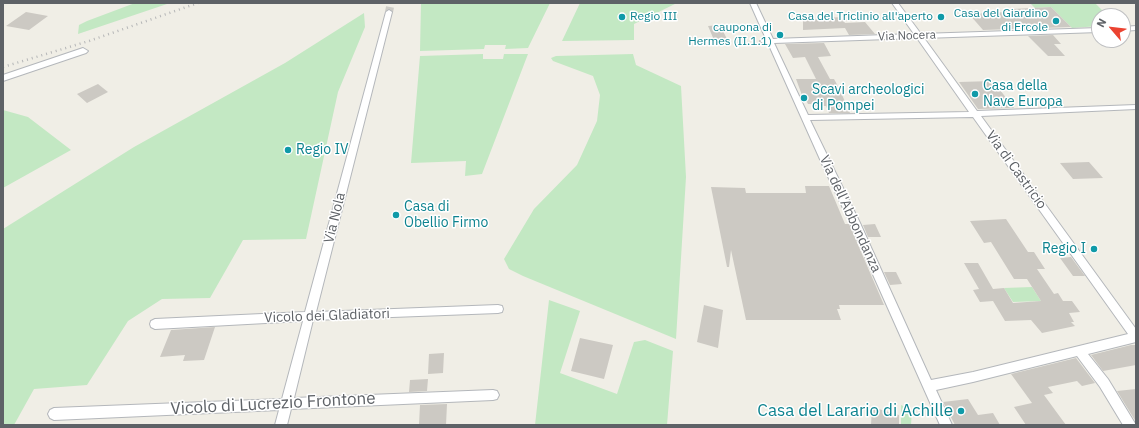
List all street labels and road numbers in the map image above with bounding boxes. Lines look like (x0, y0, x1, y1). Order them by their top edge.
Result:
street label: Via Nocera (878, 28, 936, 44)
street label: Via di Castricio (982, 128, 1050, 212)
street label: Via dell'Abbondanza (815, 153, 885, 275)
street label: Via Nola (321, 191, 349, 245)
street label: Vicolo dei Gladiatori (264, 305, 390, 327)
street label: Vicolo di Lucrezio Frontone (170, 388, 376, 420)

